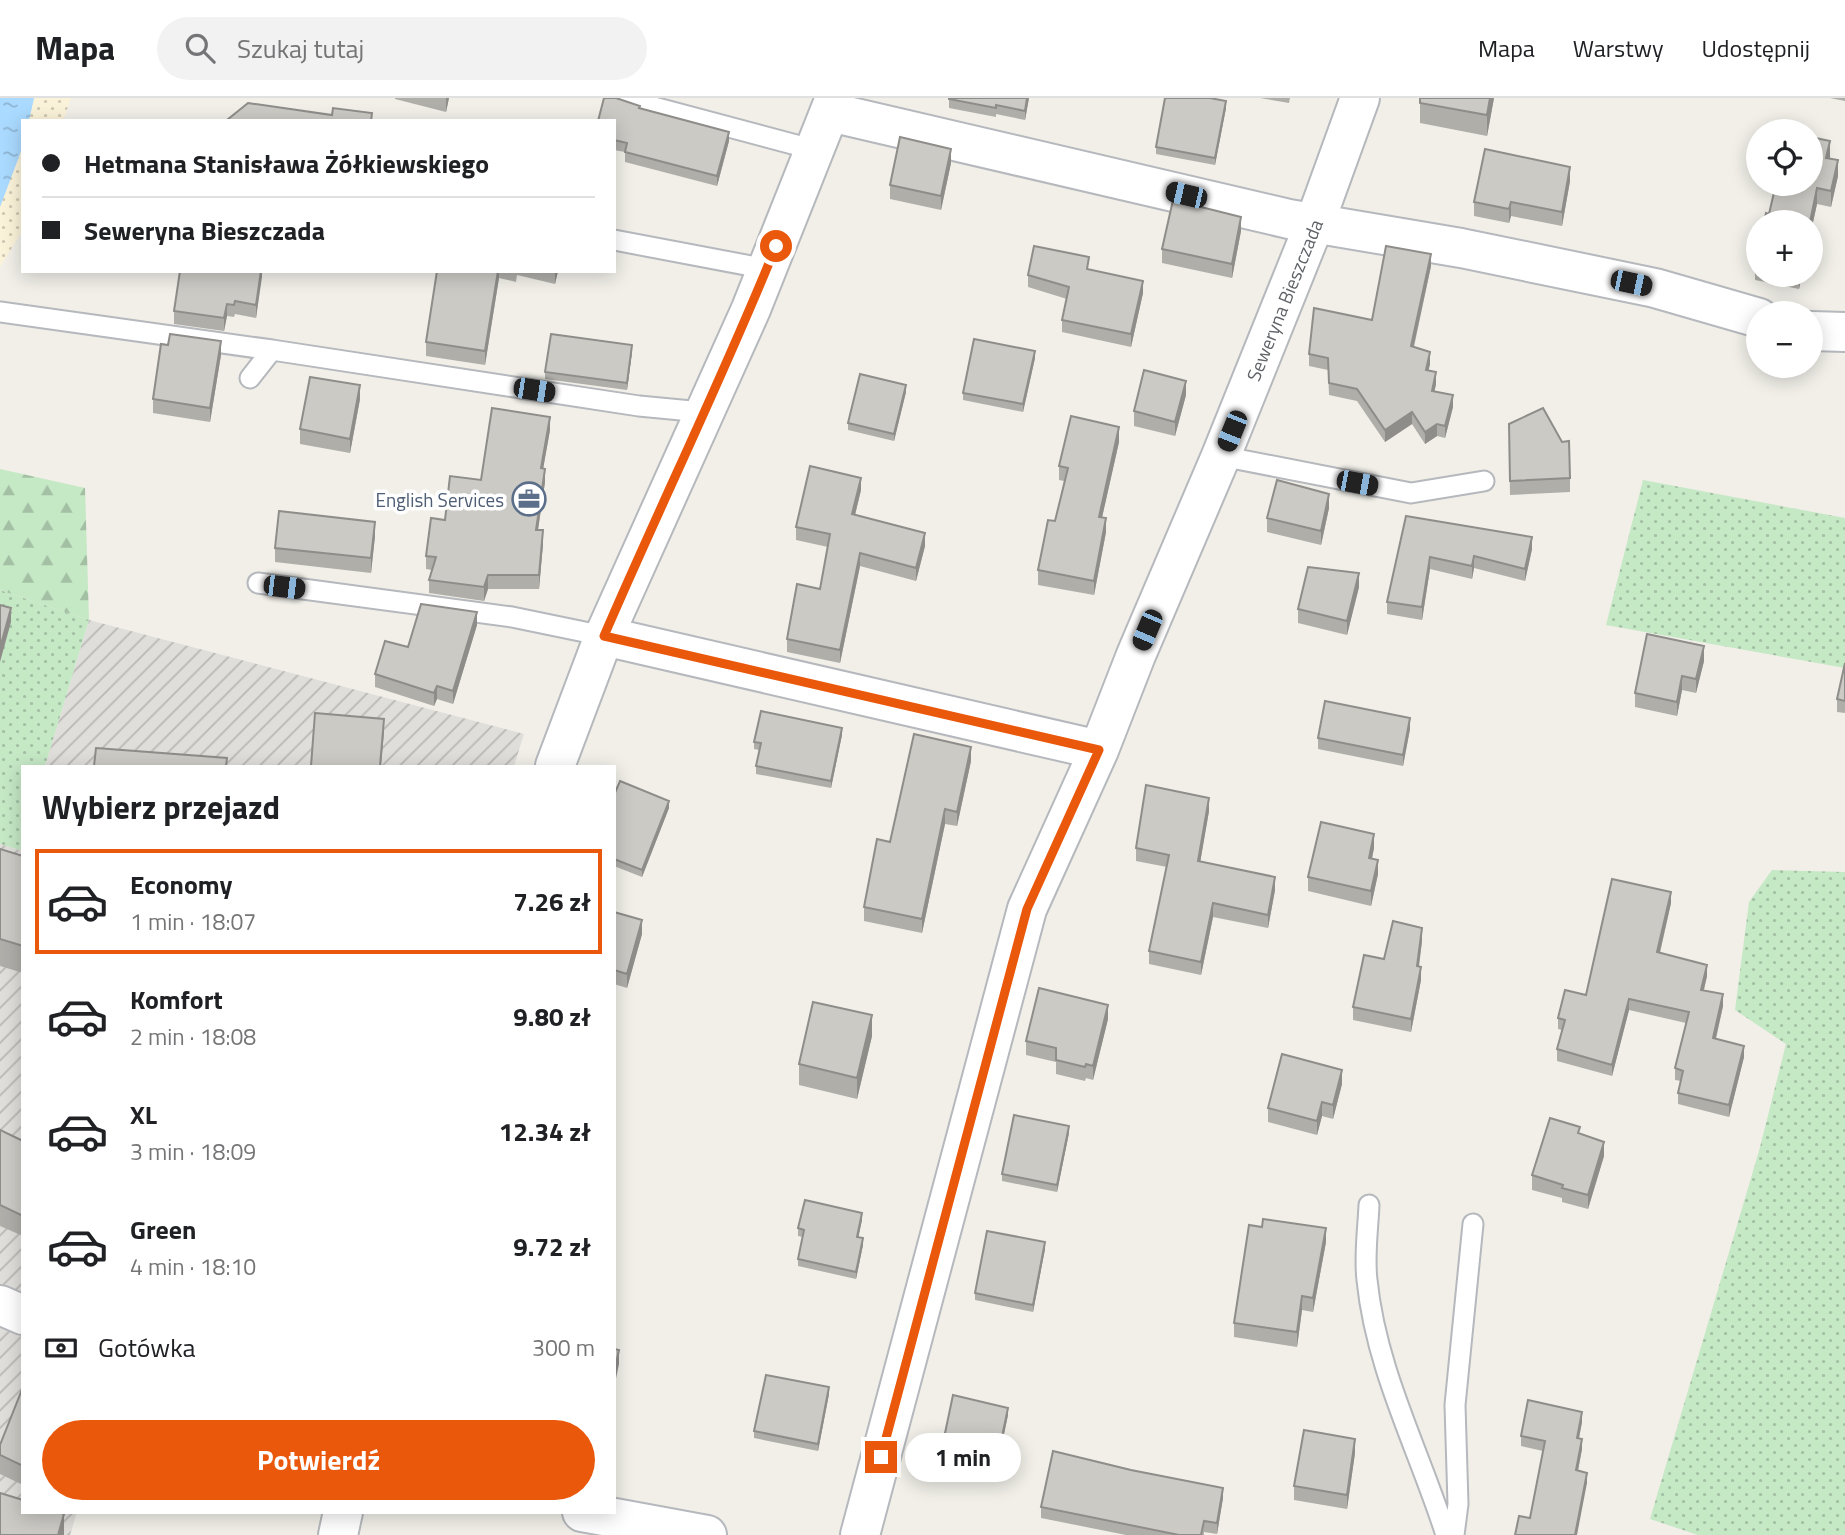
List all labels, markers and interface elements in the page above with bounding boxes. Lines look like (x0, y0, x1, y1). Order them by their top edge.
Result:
search box (157, 17, 647, 80)
text: Mapa (35, 23, 115, 73)
icon: search (181, 29, 219, 67)
text: Szukaj tutaj (237, 29, 364, 68)
text: Mapa (1478, 30, 1535, 66)
text: Warstwy (1573, 30, 1664, 66)
text: Udostępnij (1702, 30, 1810, 66)
map controls (1746, 119, 1823, 378)
button: locate (1746, 119, 1823, 196)
text: Hetmana Stanisława Żółkiewskiego (84, 144, 489, 183)
car (1164, 180, 1209, 210)
button: + (1746, 210, 1823, 287)
text: Seweryna Bieszczada (84, 211, 325, 250)
street label: Seweryna Bieszczada (1238, 214, 1330, 385)
route start (760, 230, 792, 262)
car (1609, 268, 1654, 298)
button: − (1746, 301, 1823, 378)
car (512, 376, 557, 404)
car (1215, 408, 1250, 454)
car (1335, 469, 1380, 497)
office icon: English Services (510, 480, 548, 518)
place label: English Services (375, 485, 504, 514)
car (262, 574, 307, 600)
car (1130, 607, 1165, 653)
text: Wybierz przejazd (42, 783, 280, 831)
text: Economy (130, 865, 232, 904)
icon: car (46, 870, 109, 933)
text: 7.26 zł (513, 882, 591, 921)
text: 1 min · 18:07 (130, 904, 256, 939)
text: Komfort (130, 980, 223, 1019)
icon: car (46, 985, 109, 1048)
text: 9.80 zł (513, 997, 591, 1036)
text: 2 min · 18:08 (130, 1019, 256, 1054)
text: XL (130, 1095, 157, 1134)
icon: car (46, 1100, 109, 1163)
text: 12.34 zł (499, 1112, 591, 1151)
text: 3 min · 18:09 (130, 1134, 256, 1169)
text: Green (130, 1210, 196, 1249)
icon: car (46, 1215, 109, 1278)
text: 9.72 zł (513, 1227, 591, 1266)
text: 4 min · 18:10 (130, 1249, 256, 1284)
text: Gotówka (98, 1328, 196, 1367)
icon: cash (42, 1329, 80, 1367)
text: 300 m (532, 1330, 595, 1365)
button: Potwierdź (42, 1420, 595, 1500)
callout: 1 min (906, 1432, 1021, 1482)
text: 1 min (935, 1440, 991, 1475)
route end (865, 1441, 897, 1473)

